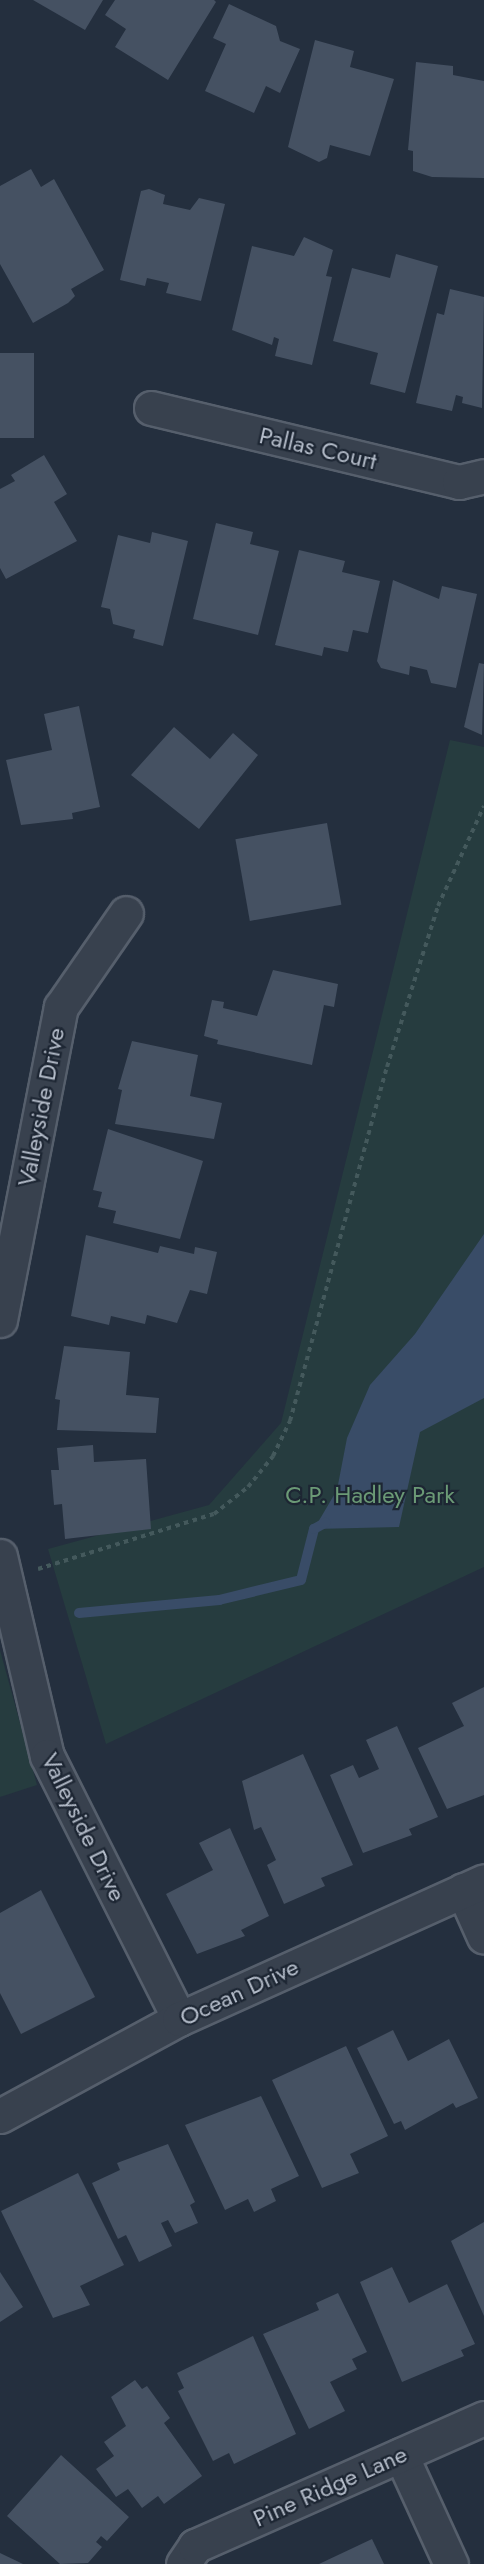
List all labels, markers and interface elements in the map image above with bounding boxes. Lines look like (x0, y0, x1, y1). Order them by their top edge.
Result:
street label: Pallas Court (257, 421, 379, 475)
street label: Valleyside Drive (11, 1025, 71, 1189)
park label: C.P. Hadley Park (285, 1481, 455, 1509)
street label: Valleyside Drive (36, 1748, 132, 1906)
street label: Ocean Drive (175, 1952, 303, 2032)
street label: Pine Ridge Lane (249, 2439, 411, 2533)

